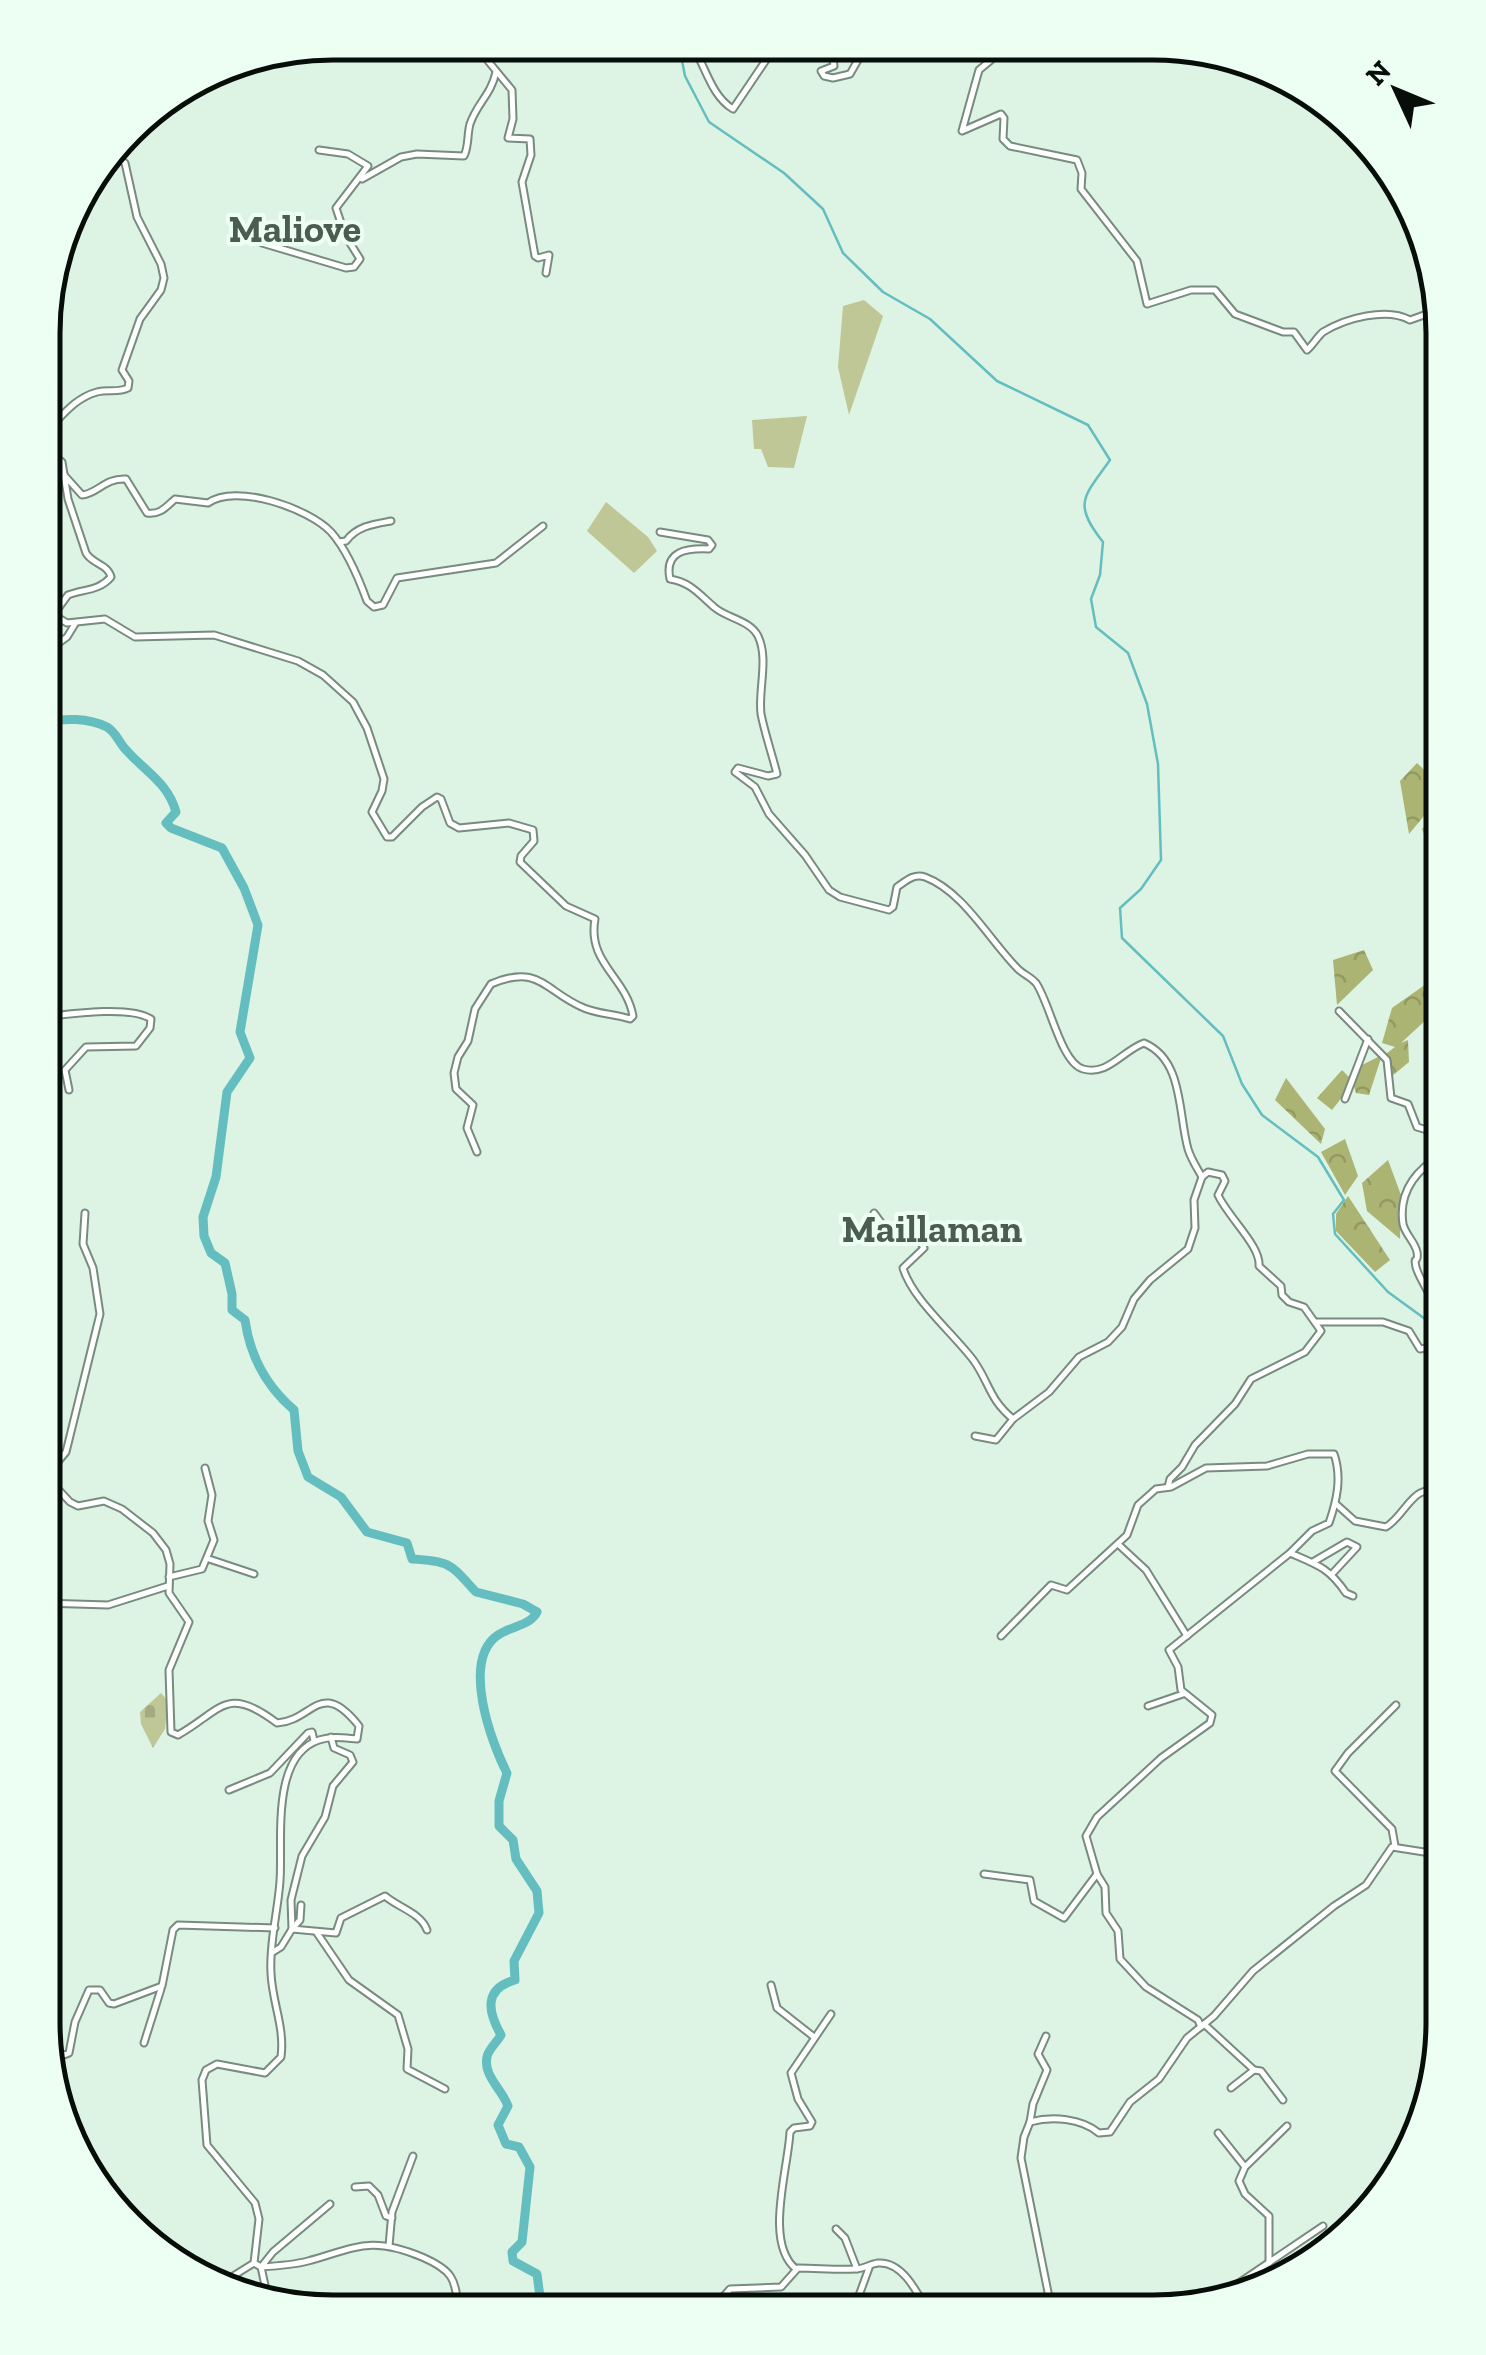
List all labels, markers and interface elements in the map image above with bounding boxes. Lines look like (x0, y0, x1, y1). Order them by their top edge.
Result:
north arrow (1346, 40, 1446, 140)
text: N (1359, 54, 1398, 92)
district label: Maliove (229, 206, 361, 252)
district label: Maillaman (842, 1206, 1023, 1252)

